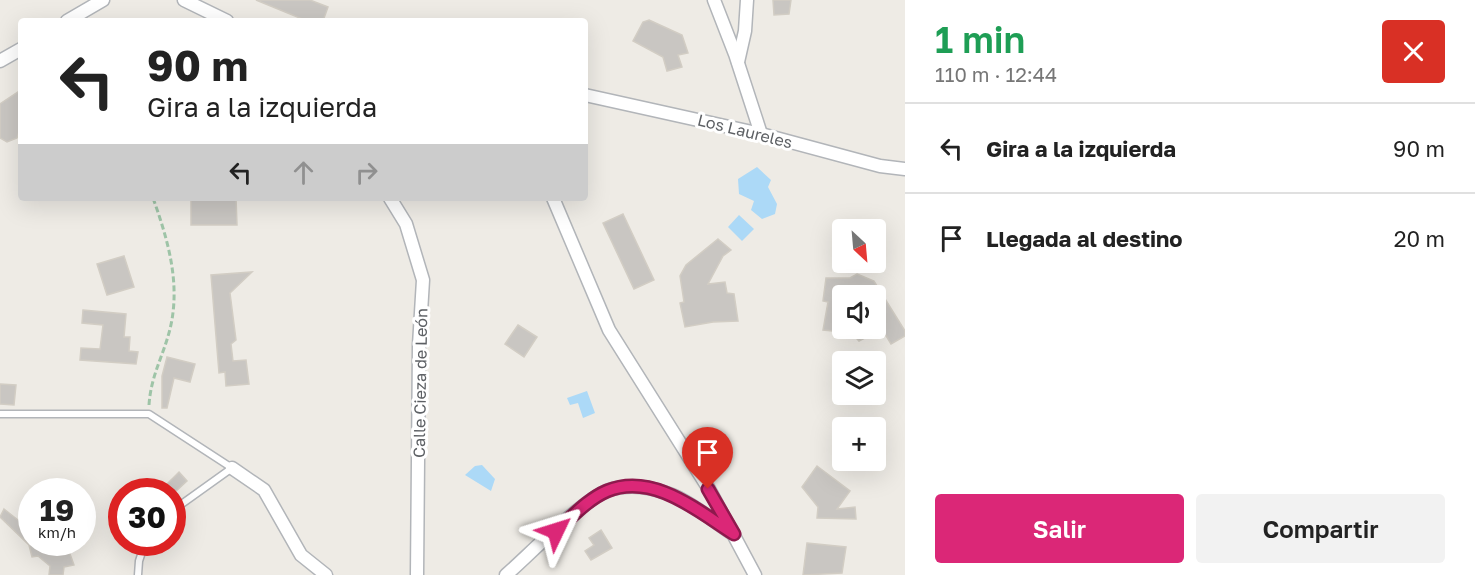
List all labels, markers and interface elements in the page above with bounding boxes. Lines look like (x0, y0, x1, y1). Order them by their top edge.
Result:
text: 1 min (935, 18, 1025, 61)
button: close (1382, 20, 1445, 83)
text: 90 m (147, 40, 248, 90)
icon: left (48, 42, 126, 120)
text: 110 m · 12:44 (935, 62, 1057, 86)
text: Gira a la izquierda (147, 91, 377, 123)
street label: Los Laureles (695, 110, 795, 152)
icon: left (935, 132, 968, 165)
text: Gira a la izquierda (986, 135, 1176, 162)
text: 90 m (1393, 135, 1445, 162)
icon: left (224, 156, 257, 189)
icon: ahead (287, 156, 320, 189)
icon: right (350, 156, 383, 189)
north arrow (832, 219, 886, 273)
map controls (832, 219, 886, 471)
icon: arrive (935, 222, 968, 255)
text: Llegada al destino (986, 225, 1183, 252)
text: 20 m (1394, 225, 1445, 252)
button: sound (832, 285, 886, 339)
street label: Calle Cieza de León (409, 308, 431, 458)
button: layers (832, 351, 886, 405)
button: + (832, 417, 886, 471)
pin (682, 427, 733, 489)
icon: arrive (691, 436, 724, 469)
speed limit sign: 30 (108, 478, 186, 556)
text: 19 (40, 492, 74, 528)
button: Salir (935, 494, 1184, 563)
button: Compartir (1196, 494, 1445, 563)
position arrow (524, 499, 588, 563)
text: km/h (38, 523, 76, 541)

